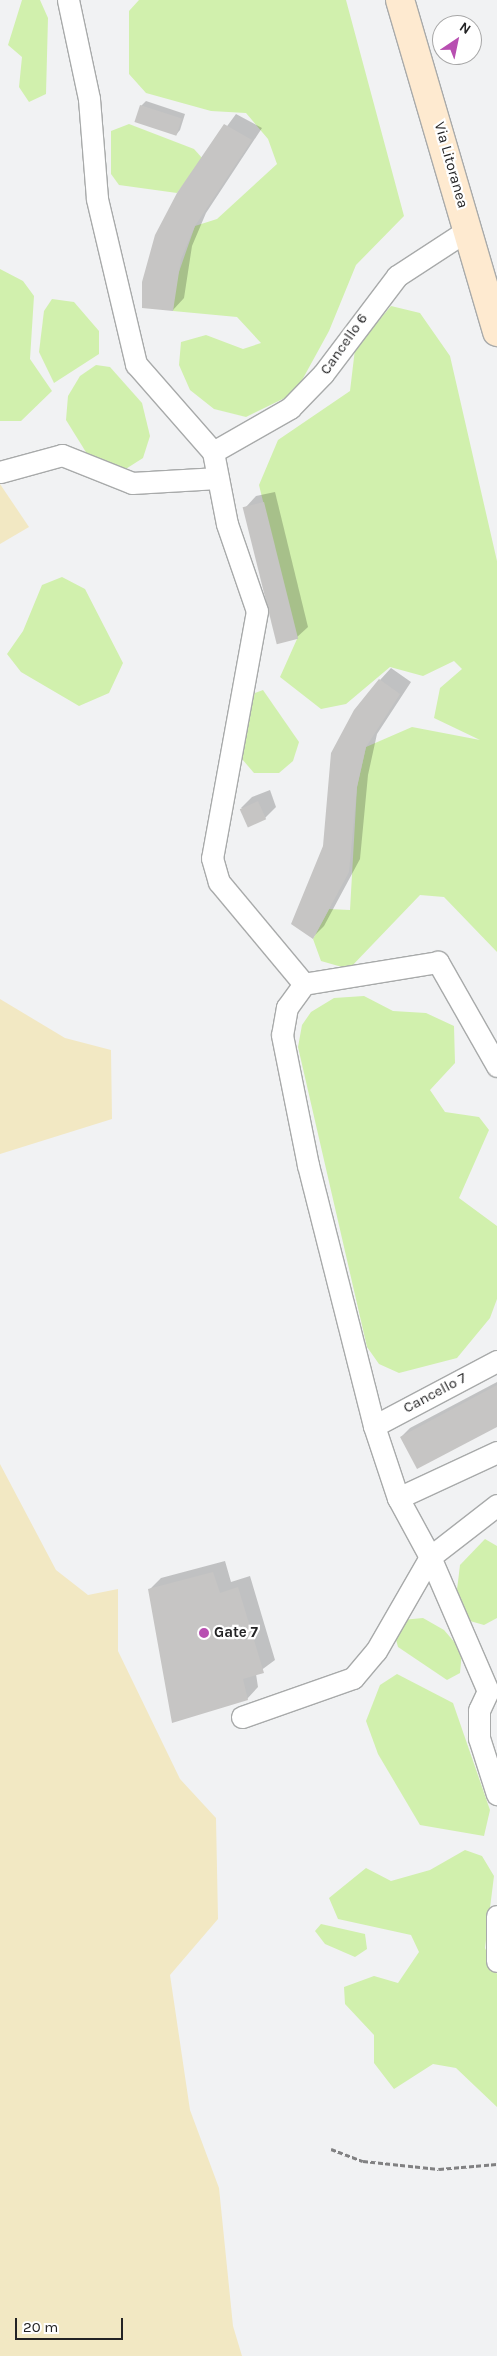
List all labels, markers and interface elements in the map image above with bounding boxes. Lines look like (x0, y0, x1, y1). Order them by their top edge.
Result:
north arrow (432, 15, 482, 65)
text: N (456, 18, 474, 38)
street label: Via Litoranea (430, 120, 472, 210)
street label: Cancello 6 (316, 310, 372, 378)
street label: Cancello 7 (400, 1369, 470, 1417)
place label: Gate 7 (214, 1624, 258, 1642)
marker: Gate 7 (198, 1627, 210, 1639)
scale bar (18, 2308, 125, 2340)
text: 20 m (23, 2318, 58, 2336)

